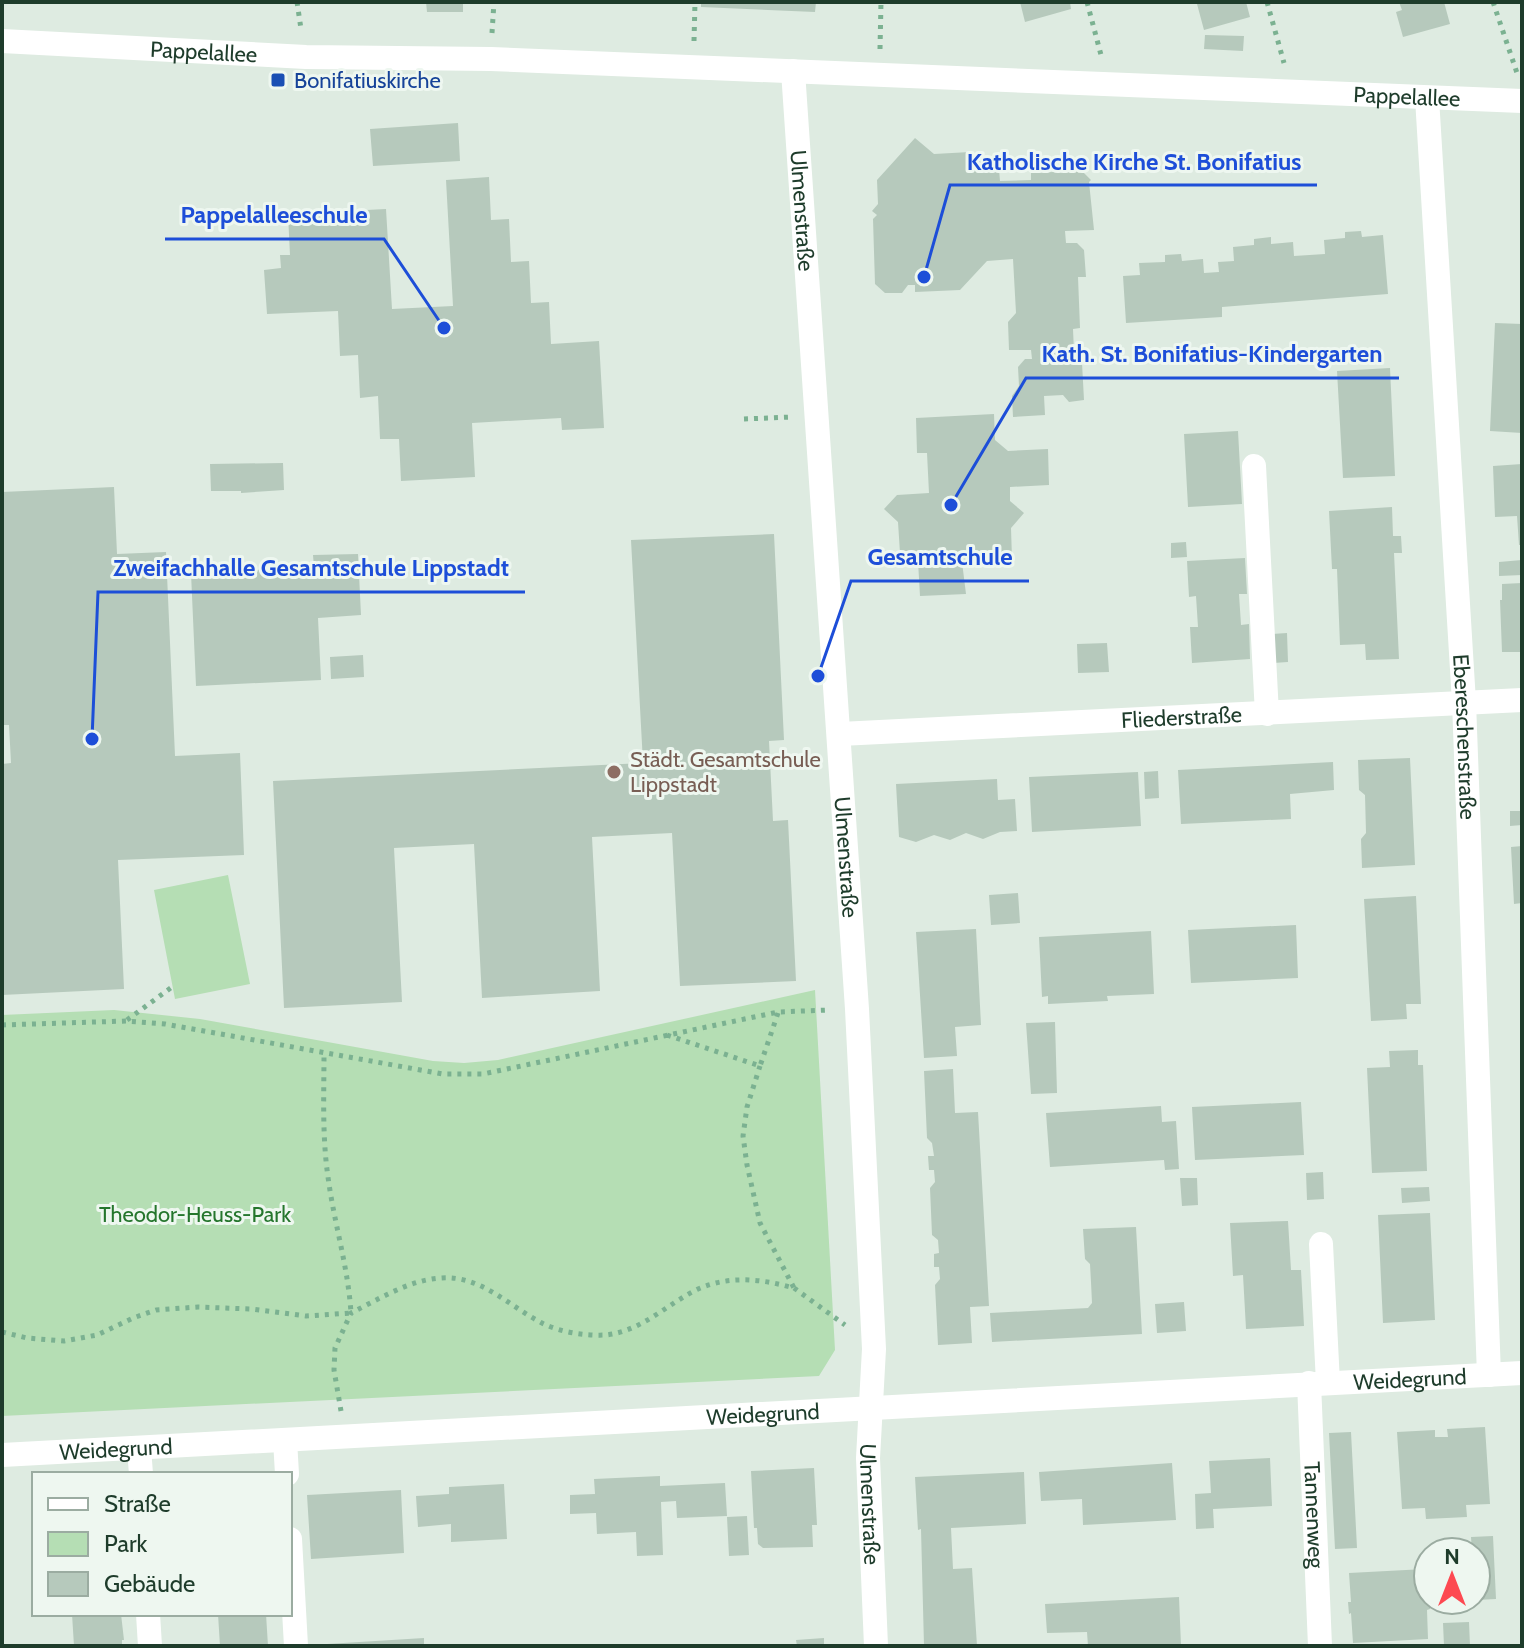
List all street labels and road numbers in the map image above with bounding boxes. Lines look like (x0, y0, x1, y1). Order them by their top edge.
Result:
street label: Pappelallee (149, 35, 258, 68)
street label: Pappelallee (1353, 81, 1461, 112)
street label: Ulmenstraße (785, 149, 820, 272)
street label: Ebereschenstraße (1448, 653, 1482, 820)
street label: Fliederstraße (1121, 700, 1243, 733)
street label: Ulmenstraße (829, 796, 864, 919)
street label: Weidegrund (1353, 1363, 1467, 1396)
street label: Weidegrund (706, 1397, 820, 1430)
street label: Weidegrund (59, 1432, 173, 1465)
street label: Ulmenstraße (854, 1443, 886, 1565)
street label: Tannenweg (1299, 1461, 1330, 1570)

